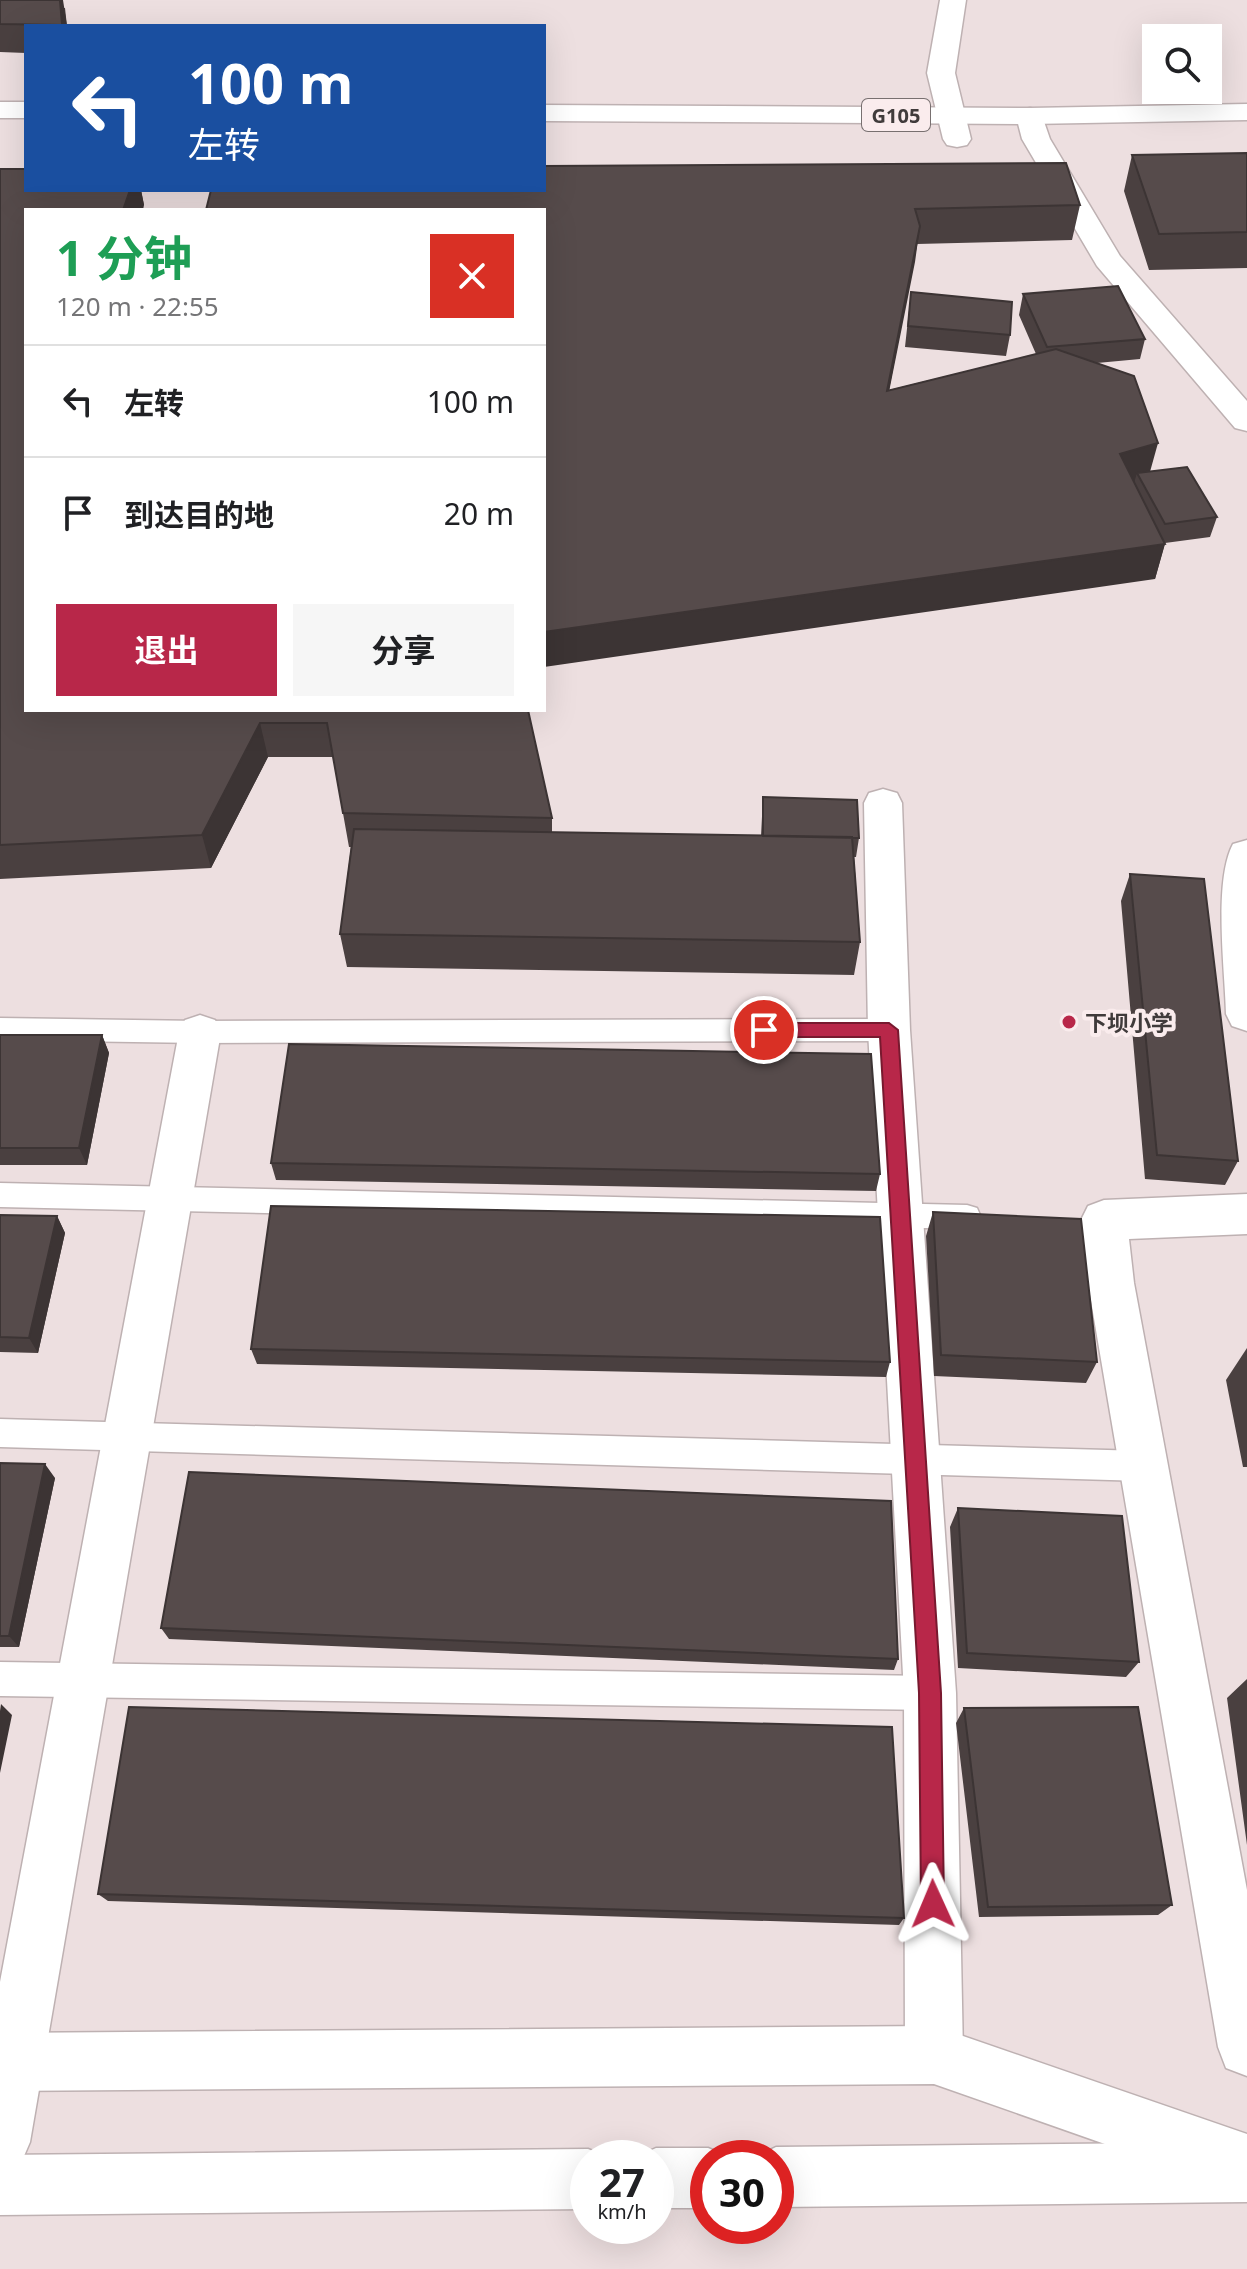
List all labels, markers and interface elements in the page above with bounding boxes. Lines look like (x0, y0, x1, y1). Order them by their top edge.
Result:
map controls (1142, 24, 1222, 104)
button: search (1142, 24, 1222, 104)
text: 100 m (188, 44, 353, 120)
icon: left (56, 56, 160, 160)
road number: G105 (862, 99, 930, 131)
text: 左转 (188, 120, 260, 169)
text: 1 分钟 (56, 225, 192, 290)
button: close (430, 234, 514, 318)
text: 120 m · 22:55 (56, 288, 219, 324)
icon: left (56, 379, 100, 423)
text: 100 m (427, 381, 514, 422)
text: 左转 (124, 382, 184, 423)
icon: arrive (56, 491, 100, 535)
text: 20 m (444, 493, 514, 534)
text: 到达目的地 (124, 494, 274, 535)
button: 退出 (56, 604, 277, 696)
button: 分享 (293, 604, 514, 696)
pin (730, 996, 798, 1064)
place label: 下坝小学 (1085, 1007, 1173, 1037)
icon: arrive (742, 1008, 786, 1052)
marker: 下坝小学 (1060, 1013, 1078, 1031)
position arrow (891, 1862, 975, 1946)
speed limit sign: 30 (690, 2140, 794, 2244)
text: 27 (599, 2154, 645, 2209)
text: km/h (597, 2198, 647, 2225)

